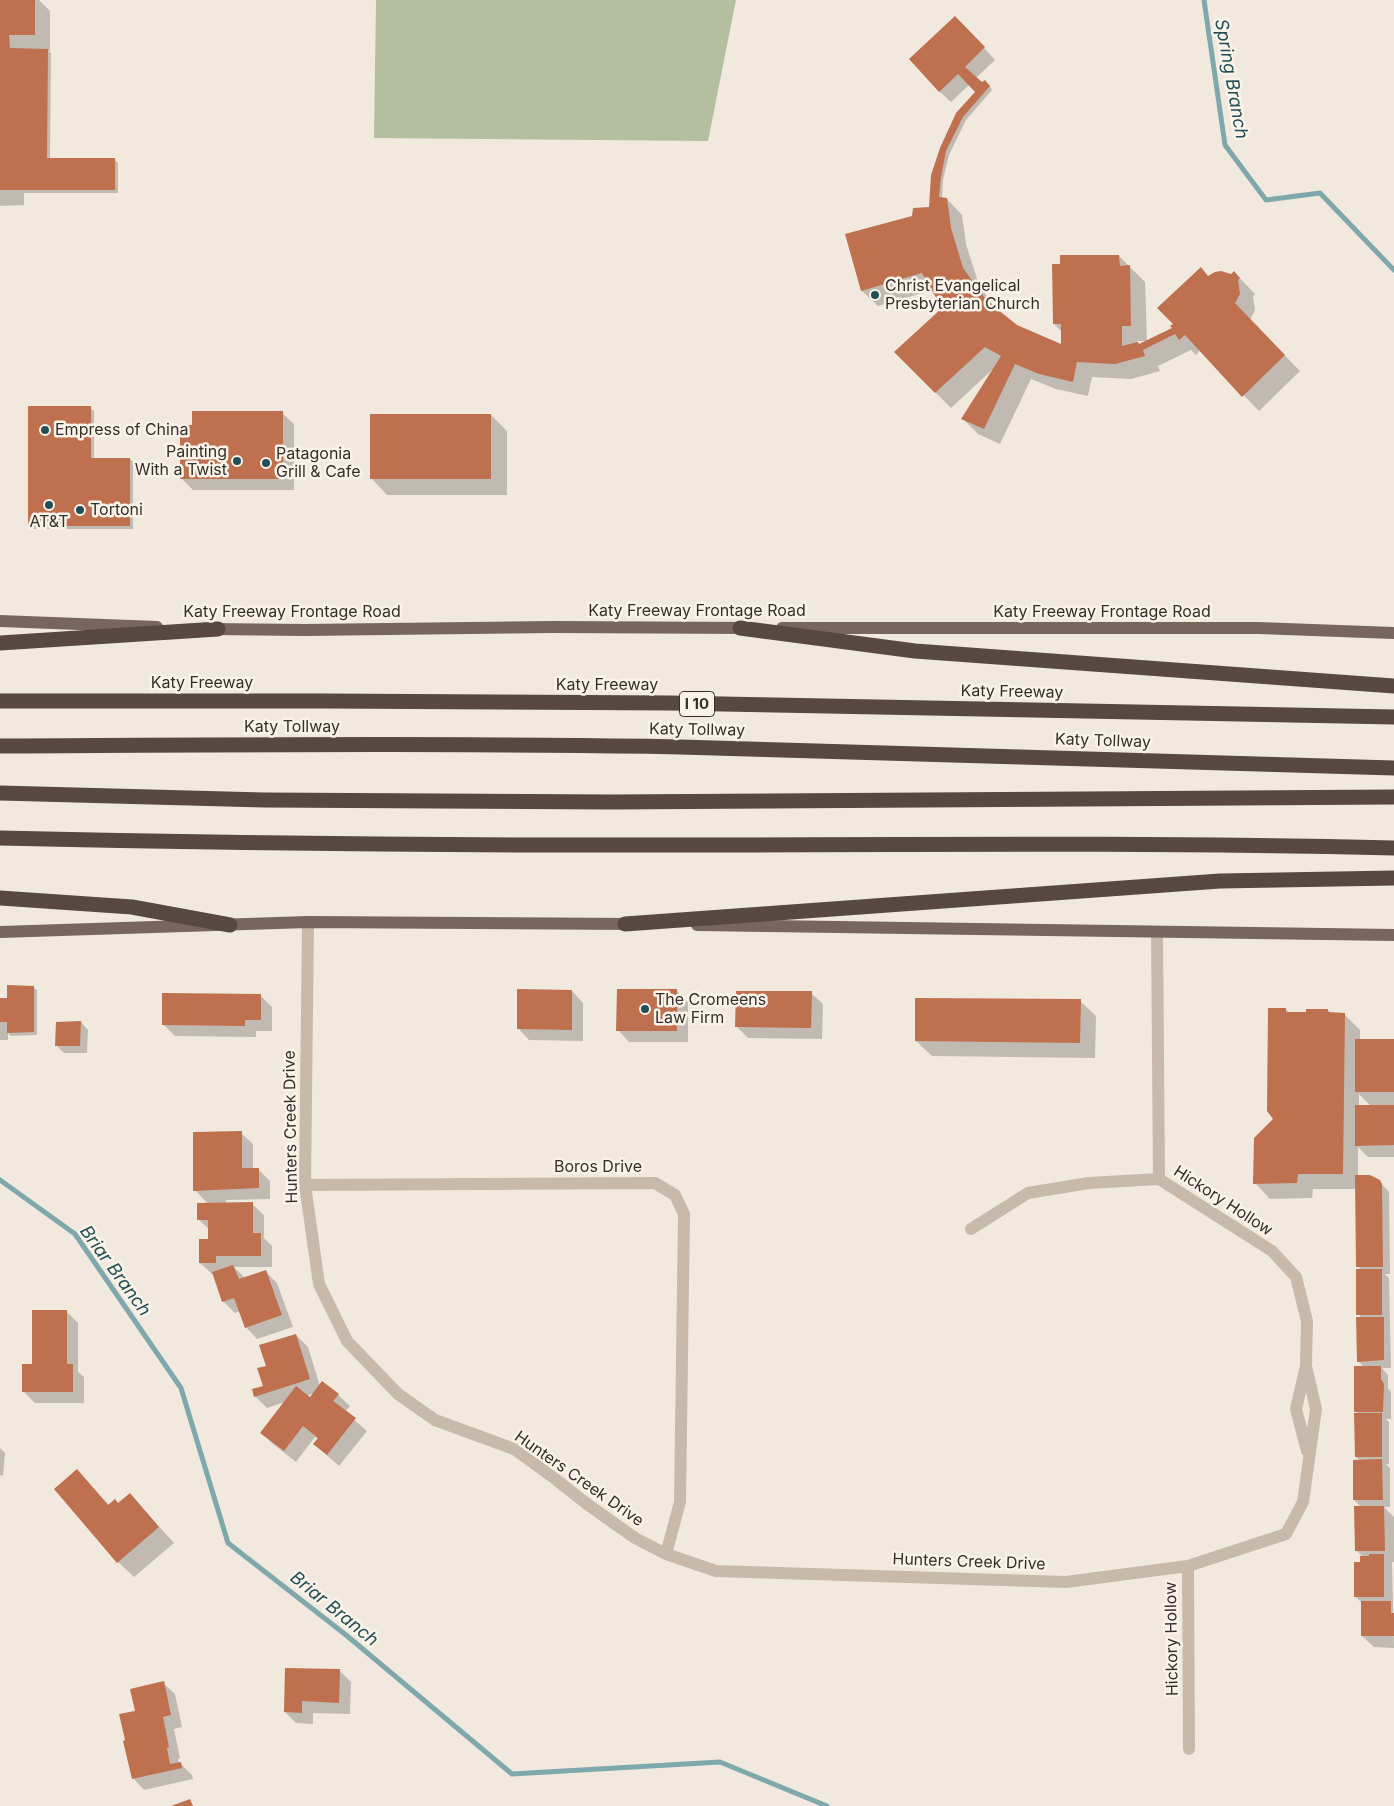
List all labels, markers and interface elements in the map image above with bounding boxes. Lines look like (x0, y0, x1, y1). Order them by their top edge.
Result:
water label: Spring Branch (1210, 17, 1252, 141)
place label: Christ Evangelical Presbyterian Church (885, 276, 1040, 314)
marker: Christ Evangelical Presbyterian Church (869, 289, 881, 301)
place label: Empress of China (55, 420, 188, 440)
marker: Empress of China (39, 424, 51, 436)
place label: Painting With a Twist (135, 442, 227, 480)
place label: Patagonia Grill & Cafe (276, 444, 361, 482)
marker: Painting With a Twist (231, 455, 243, 467)
marker: Patagonia Grill & Cafe (260, 457, 272, 469)
marker: AT&T (43, 499, 55, 511)
place label: Tortoni (90, 500, 143, 520)
marker: Tortoni (74, 504, 86, 516)
place label: AT&T (29, 512, 69, 532)
street label: Katy Freeway Frontage Road (588, 601, 806, 621)
street label: Katy Freeway Frontage Road (183, 602, 401, 622)
street label: Katy Freeway Frontage Road (993, 602, 1211, 622)
street label: Katy Freeway (151, 673, 253, 693)
street label: Katy Freeway (556, 675, 658, 695)
street label: Katy Freeway (960, 682, 1064, 702)
road number: I 10 (680, 692, 714, 716)
street label: Katy Tollway (244, 717, 340, 737)
street label: Katy Tollway (649, 720, 745, 740)
street label: Katy Tollway (1055, 730, 1151, 752)
place label: The Cromeens Law Firm (655, 990, 766, 1028)
marker: The Cromeens Law Firm (639, 1003, 651, 1015)
street label: Hunters Creek Drive (280, 1050, 302, 1204)
street label: Boros Drive (554, 1157, 642, 1177)
street label: Hickory Hollow (1170, 1162, 1276, 1240)
water label: Briar Branch (75, 1221, 155, 1321)
street label: Hunters Creek Drive (511, 1427, 647, 1531)
street label: Hunters Creek Drive (892, 1550, 1046, 1574)
water label: Briar Branch (286, 1567, 382, 1651)
street label: Hickory Hollow (1161, 1582, 1183, 1696)

